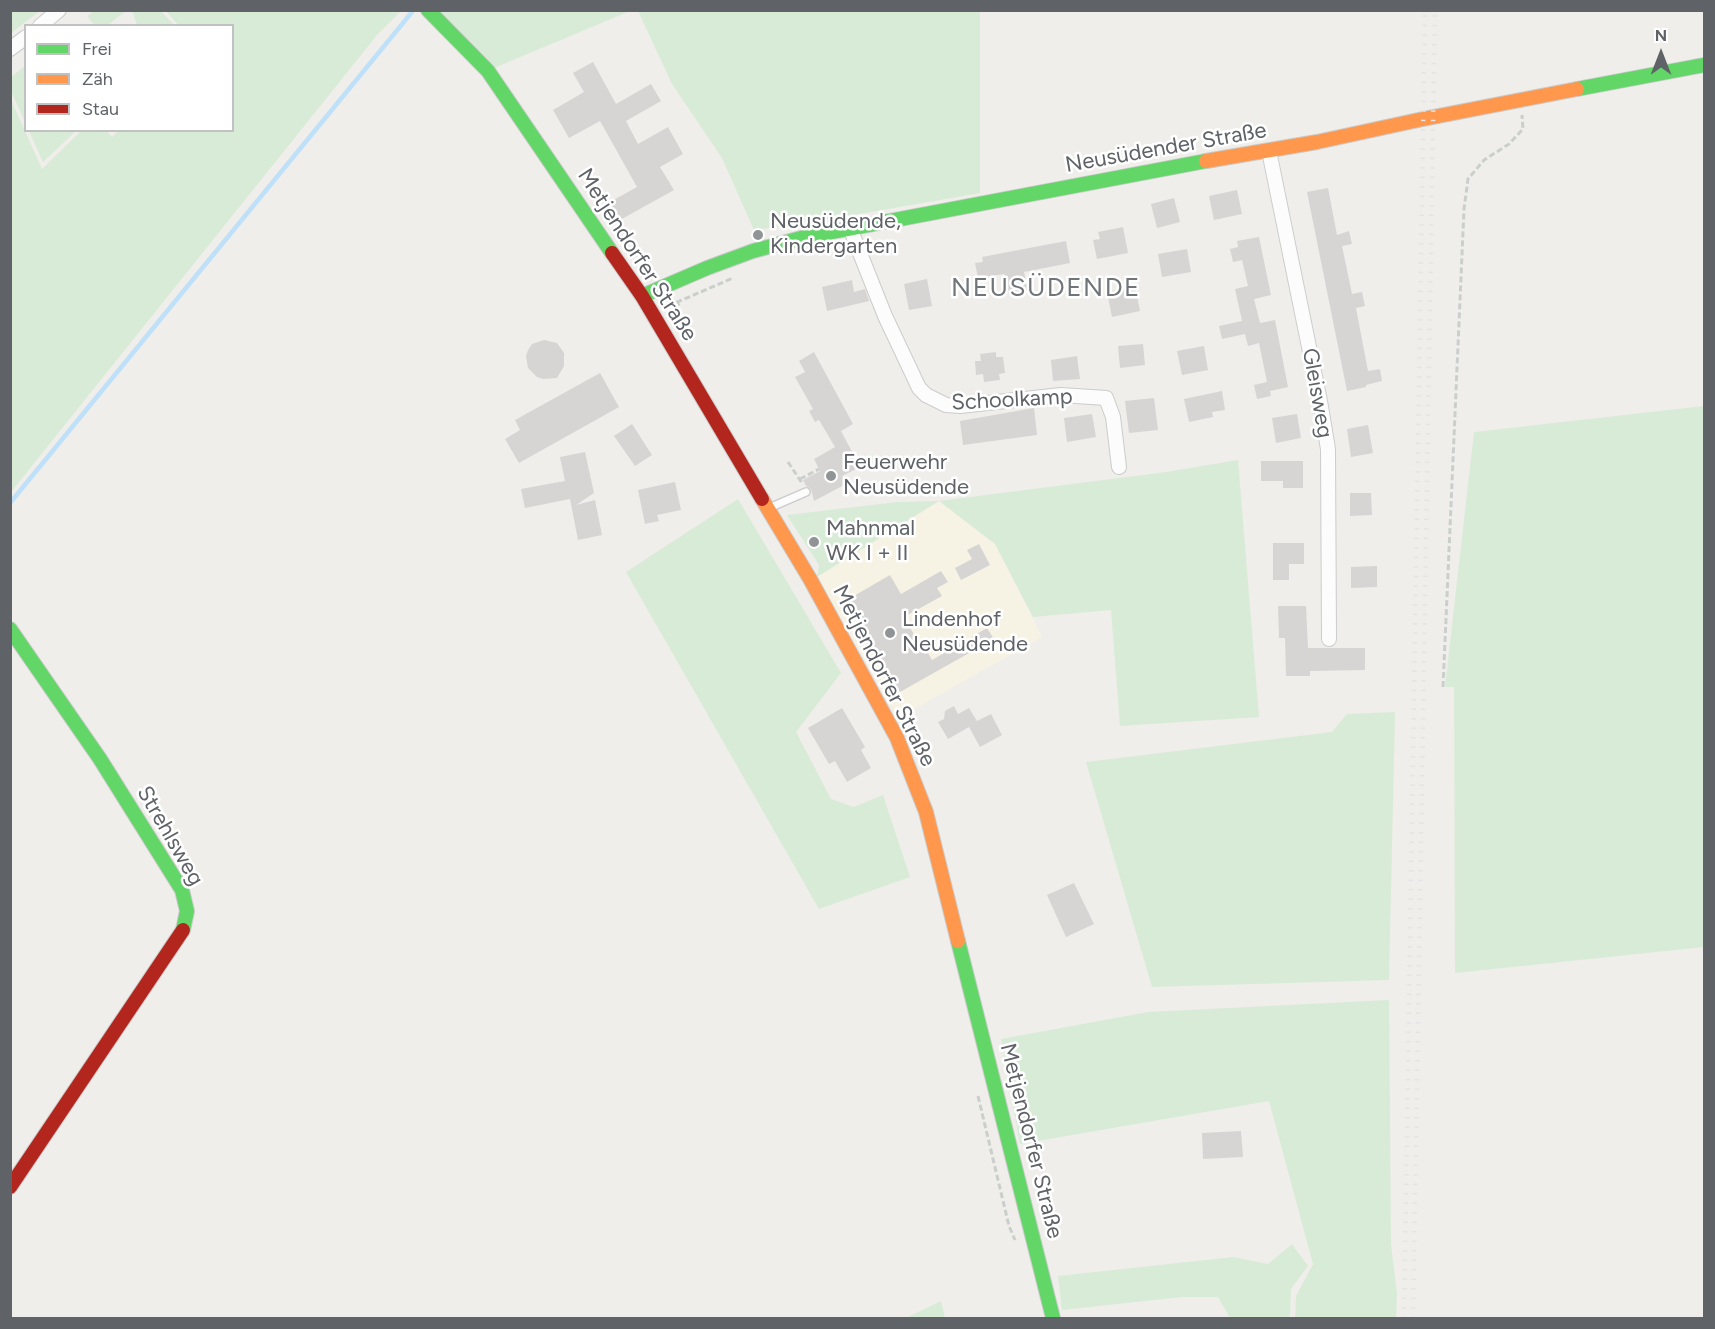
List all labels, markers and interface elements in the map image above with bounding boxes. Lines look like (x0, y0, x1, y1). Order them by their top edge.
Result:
legend (24, 24, 234, 132)
north arrow (1631, 24, 1691, 84)
text: N (1655, 26, 1667, 45)
text: Frei (82, 38, 112, 60)
text: Zäh (82, 68, 113, 90)
text: Stau (82, 98, 119, 120)
street label: Neusüdender Straße (1063, 117, 1269, 179)
street label: Metjendorfer Straße (571, 164, 703, 346)
place label: Neusüdende, Kindergarten (770, 209, 901, 260)
marker: Neusüdende, Kindergarten (751, 228, 765, 242)
district label: NEUSÜDENDE (951, 272, 1141, 304)
street label: Gleisweg (1296, 346, 1338, 440)
street label: Schoolkamp (951, 384, 1073, 416)
place label: Feuerwehr Neusüdende (843, 450, 969, 502)
marker: Feuerwehr Neusüdende (824, 469, 838, 483)
place label: Mahnmal WK I + II (826, 516, 915, 568)
marker: Mahnmal WK I + II (807, 535, 821, 549)
street label: Metjendorfer Straße (827, 581, 941, 771)
place label: Lindenhof Neusüdende (902, 607, 1028, 658)
marker: Lindenhof Neusüdende (883, 626, 897, 640)
street label: Strehlsweg (131, 782, 209, 890)
street label: Metjendorfer Straße (994, 1041, 1068, 1241)

